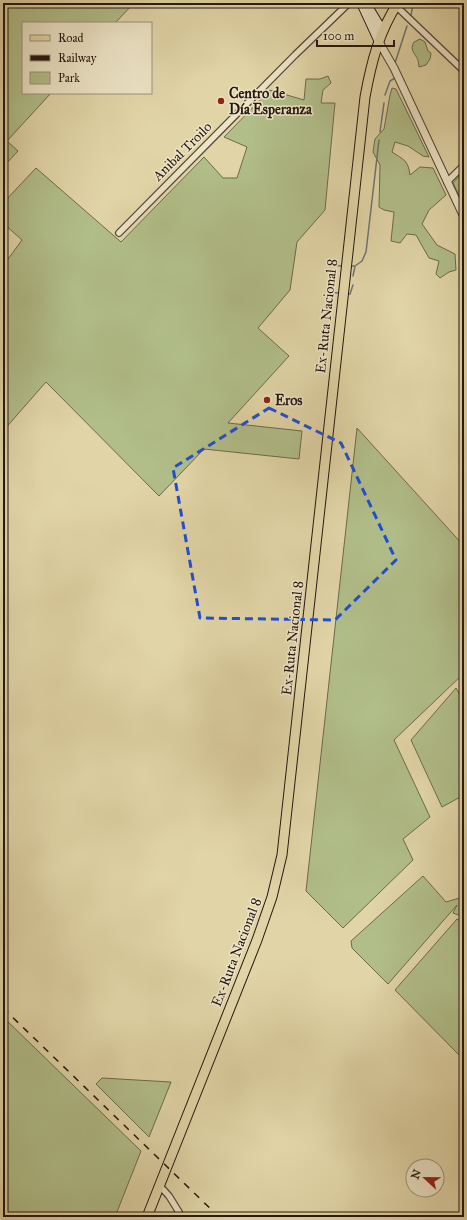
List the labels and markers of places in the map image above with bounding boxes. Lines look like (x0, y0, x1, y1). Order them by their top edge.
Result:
place label: Centro de Día Esperanza (229, 85, 313, 119)
marker: Centro de Día Esperanza (216, 96, 226, 106)
place label: Eros (275, 392, 302, 409)
marker: Eros (262, 395, 272, 405)

